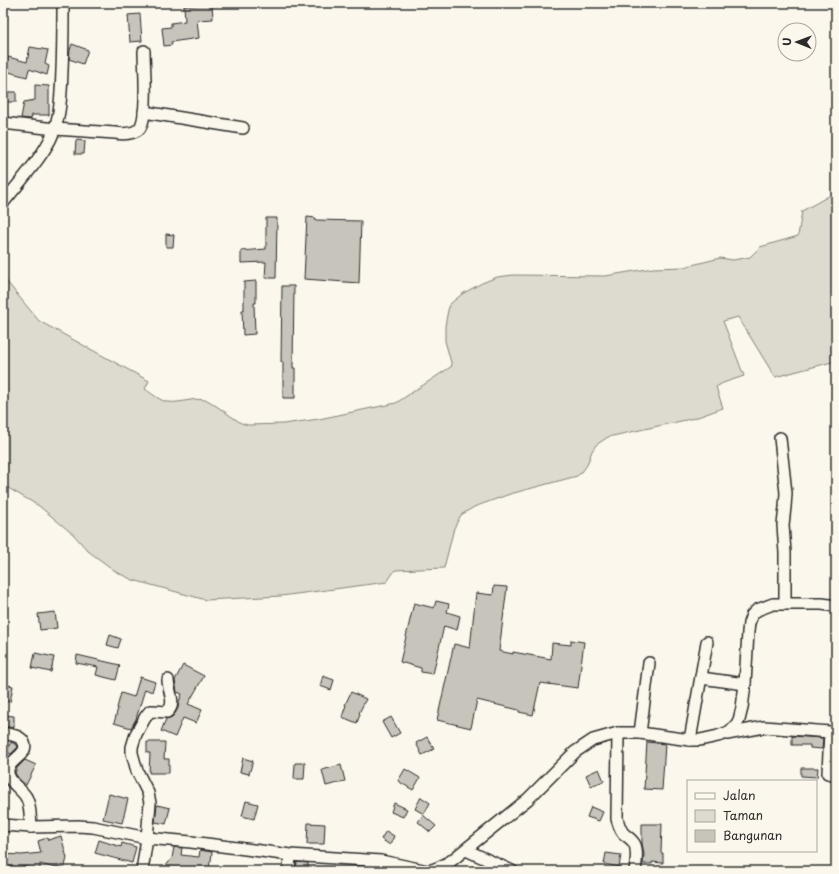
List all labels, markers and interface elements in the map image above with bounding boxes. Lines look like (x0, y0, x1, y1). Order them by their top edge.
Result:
north arrow (777, 22, 817, 62)
text: U (778, 37, 795, 46)
legend (687, 780, 817, 852)
text: Jalan (723, 786, 756, 804)
text: Taman (723, 806, 763, 824)
text: Bangunan (723, 826, 782, 844)

